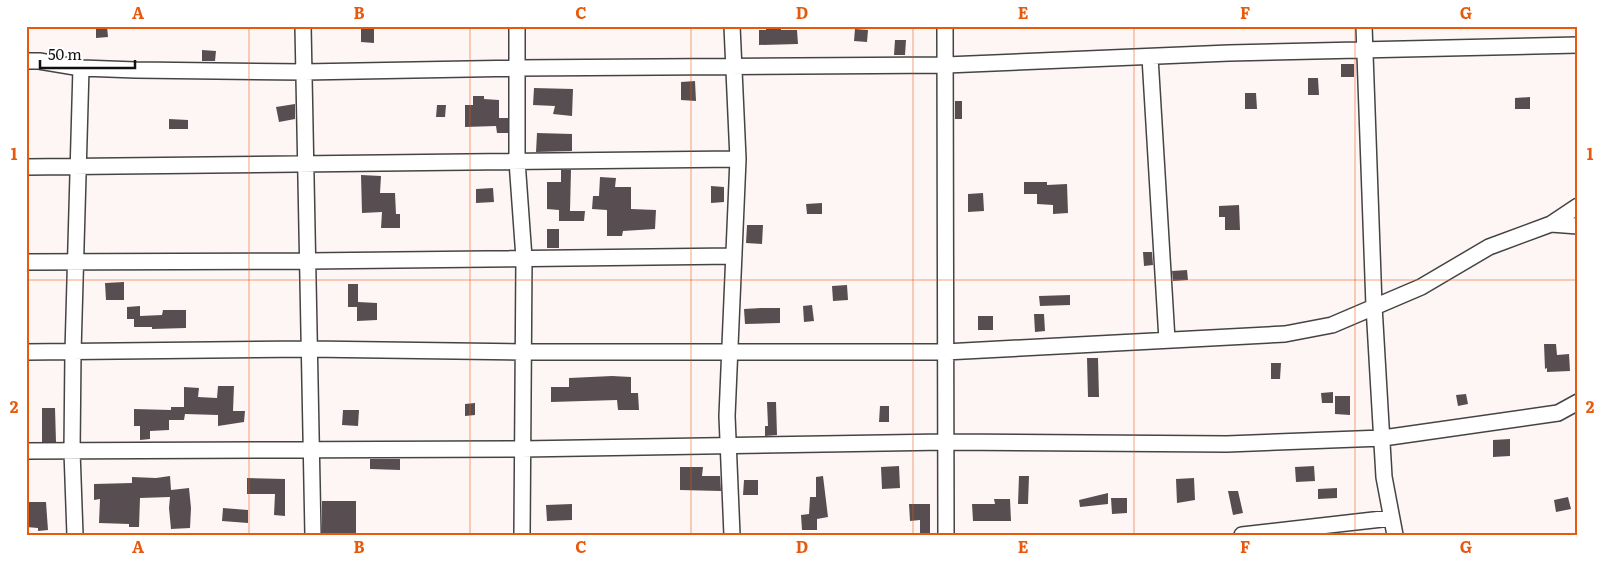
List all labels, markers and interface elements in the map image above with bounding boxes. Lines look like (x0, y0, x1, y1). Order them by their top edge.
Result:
text: A (132, 0, 144, 24)
text: B (353, 0, 365, 24)
text: C (575, 0, 587, 24)
text: D (796, 0, 808, 24)
text: E (1018, 0, 1029, 24)
text: F (1240, 0, 1250, 24)
text: G (1460, 0, 1472, 24)
scale bar (40, 38, 135, 70)
text: 50 m (48, 42, 82, 65)
text: 1 (11, 141, 18, 165)
text: 1 (1587, 141, 1594, 165)
text: 2 (10, 394, 19, 418)
text: 2 (1586, 394, 1595, 418)
text: A (132, 534, 144, 558)
text: B (353, 534, 365, 558)
text: C (575, 534, 587, 558)
text: D (796, 534, 808, 558)
text: E (1018, 534, 1029, 558)
text: F (1240, 534, 1250, 558)
text: G (1460, 534, 1472, 558)

